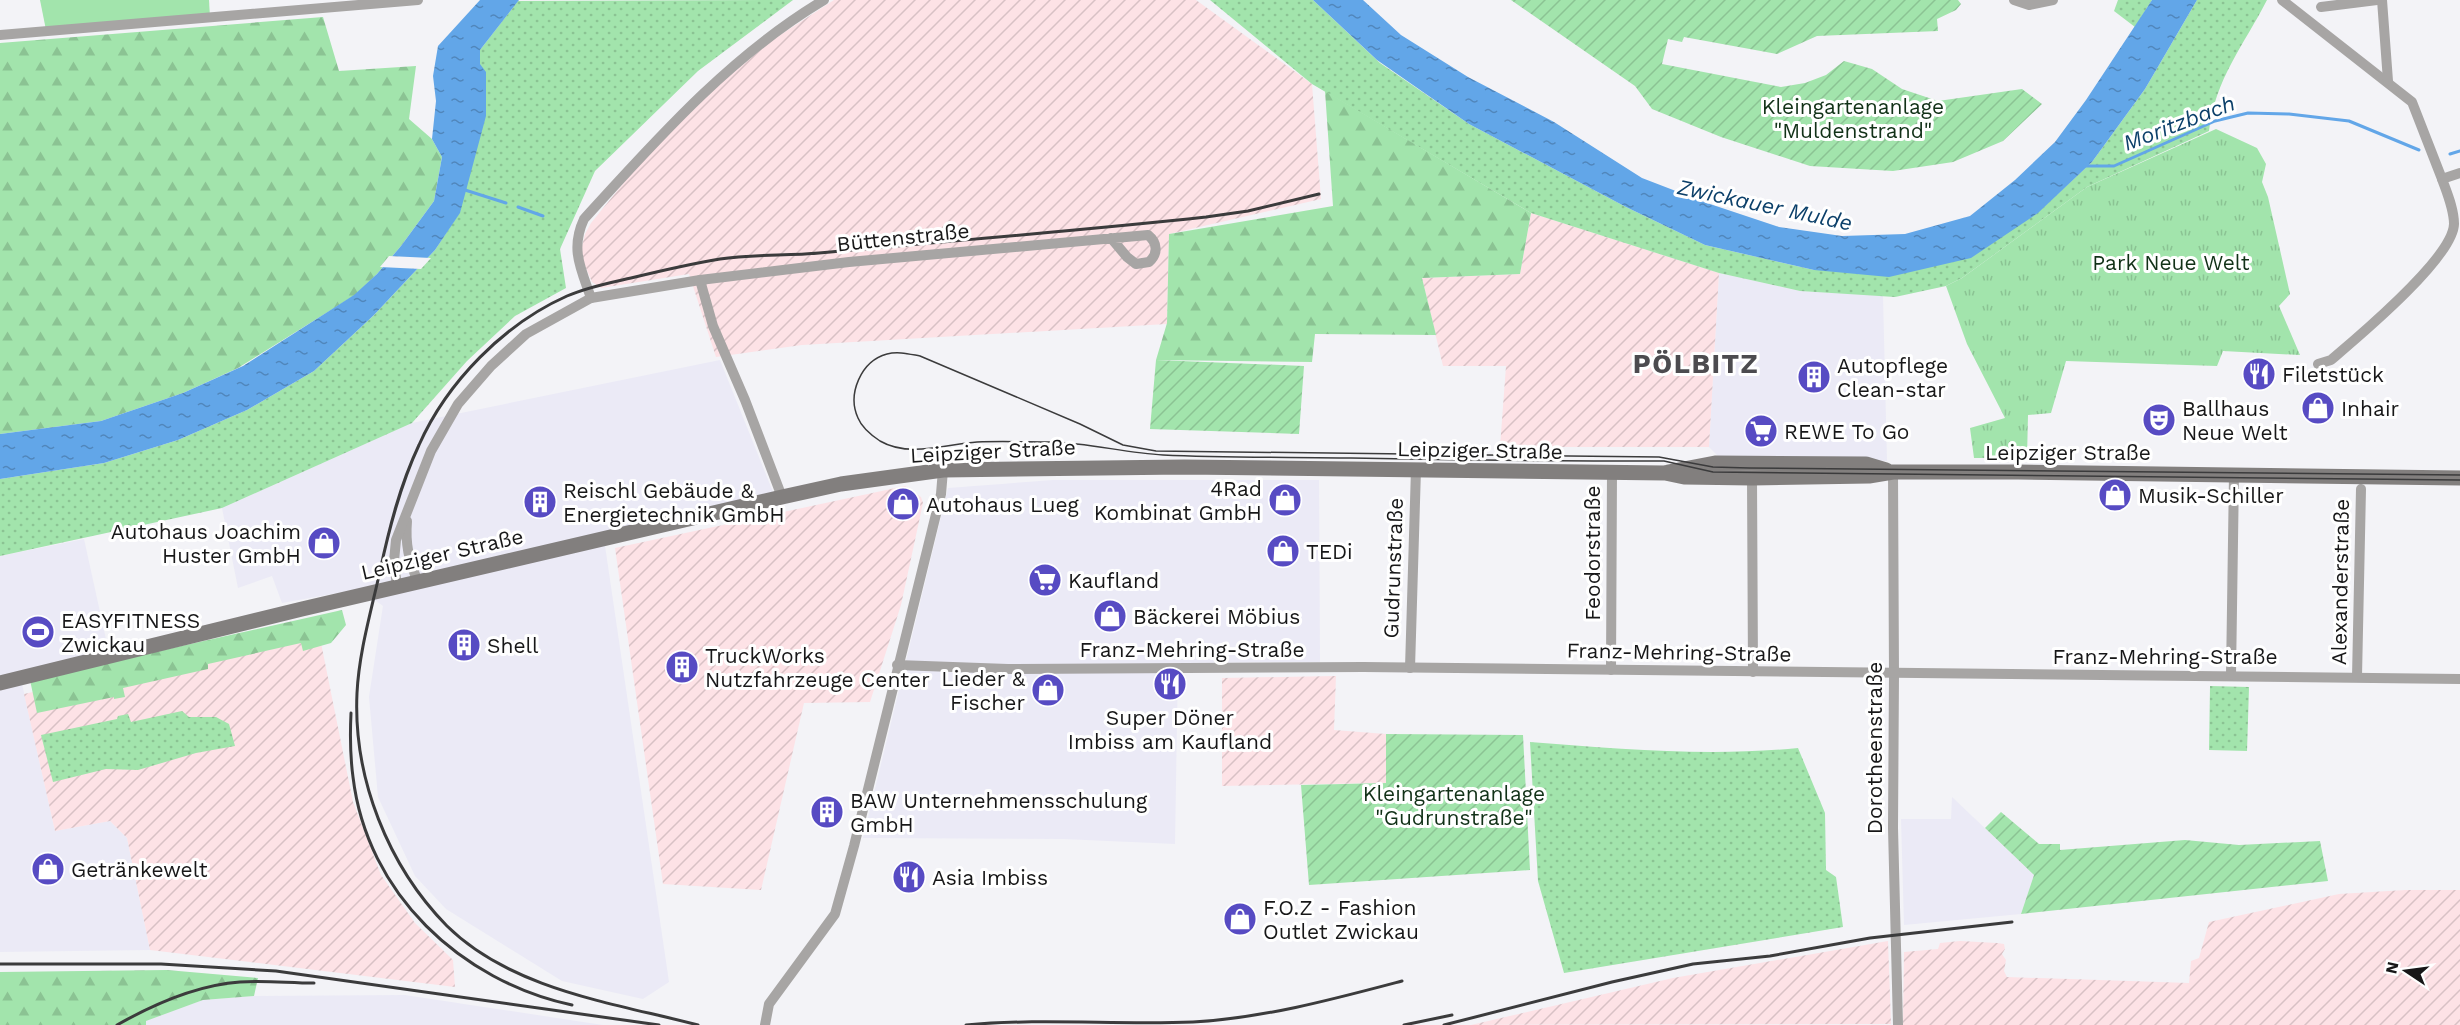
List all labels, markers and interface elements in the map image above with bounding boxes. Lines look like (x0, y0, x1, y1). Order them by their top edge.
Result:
water label: Moritzbach (2120, 90, 2238, 156)
park label: Kleingartenanlage "Muldenstrand" (1762, 94, 1944, 143)
water label: Zwickauer Mulde (1674, 174, 1855, 236)
street label: Büttenstraße (835, 218, 971, 256)
park label: Park Neue Welt (2092, 250, 2250, 275)
district label: PÖLBITZ (1633, 348, 1759, 380)
place label: Autopflege Clean-star (1837, 353, 1948, 402)
restaurant icon: Filetstück (2241, 356, 2277, 392)
building icon: Autopflege Clean-star (1796, 359, 1832, 395)
place label: Filetstück (2282, 362, 2384, 387)
shop icon: Inhair (2300, 390, 2336, 426)
place label: Ballhaus Neue Welt (2182, 396, 2288, 445)
place label: Inhair (2341, 396, 2400, 421)
theatre icon: Ballhaus Neue Welt (2141, 402, 2177, 438)
supermarket icon: REWE To Go (1743, 413, 1779, 449)
place label: REWE To Go (1784, 419, 1909, 444)
street label: Leipziger Straße (910, 434, 1076, 468)
street label: Leipziger Straße (1397, 436, 1563, 464)
street label: Leipziger Straße (1985, 440, 2151, 465)
place label: 4Rad Kombinat GmbH (1094, 476, 1262, 525)
shop icon: Musik-Schiller (2097, 477, 2133, 513)
place label: Reischl Gebäude & Energietechnik GmbH (563, 478, 785, 527)
shop icon: 4Rad Kombinat GmbH (1267, 482, 1303, 518)
place label: Musik-Schiller (2138, 483, 2284, 508)
building icon: Reischl Gebäude & Energietechnik GmbH (522, 484, 558, 520)
street label: Feodorstraße (1580, 485, 1605, 621)
shop icon: Autohaus Lueg (885, 486, 921, 522)
place label: Autohaus Lueg (926, 492, 1079, 517)
street label: Gudrunstraße (1378, 497, 1408, 639)
street label: Alexanderstraße (2326, 499, 2354, 665)
place label: Autohaus Joachim Huster GmbH (111, 519, 301, 568)
street label: Leipziger Straße (358, 523, 526, 585)
shop icon: Autohaus Joachim Huster GmbH (306, 525, 342, 561)
shop icon: TEDi (1265, 533, 1301, 569)
place label: TEDi (1306, 539, 1353, 564)
supermarket icon: Kaufland (1027, 562, 1063, 598)
place label: Kaufland (1068, 568, 1159, 593)
shop icon: Bäckerei Möbius (1092, 598, 1128, 634)
place label: Bäckerei Möbius (1133, 604, 1300, 629)
place label: EASYFITNESS Zwickau (61, 608, 200, 657)
sports icon: EASYFITNESS Zwickau (20, 614, 56, 650)
building icon: Shell (446, 627, 482, 663)
place label: Shell (487, 633, 539, 658)
street label: Franz-Mehring-Straße (1080, 637, 1305, 662)
street label: Franz-Mehring-Straße (1566, 638, 1792, 666)
place label: TruckWorks Nutzfahrzeuge Center (705, 643, 930, 692)
street label: Franz-Mehring-Straße (2053, 644, 2278, 669)
building icon: TruckWorks Nutzfahrzeuge Center (664, 649, 700, 685)
street label: Dorotheenstraße (1862, 662, 1887, 834)
place label: Lieder & Fischer (941, 666, 1026, 715)
restaurant icon: Super Döner Imbiss am Kaufland (1152, 666, 1188, 702)
shop icon: Lieder & Fischer (1030, 672, 1066, 708)
place label: Super Döner Imbiss am Kaufland (1068, 705, 1272, 754)
park label: Kleingartenanlage "Gudrunstraße" (1363, 781, 1545, 830)
place label: BAW Unternehmensschulung GmbH (850, 788, 1148, 837)
building icon: BAW Unternehmensschulung GmbH (809, 794, 845, 830)
shop icon: Getränkewelt (30, 851, 66, 887)
place label: Getränkewelt (71, 857, 208, 882)
restaurant icon: Asia Imbiss (891, 859, 927, 895)
place label: Asia Imbiss (932, 865, 1048, 890)
place label: F.O.Z - Fashion Outlet Zwickau (1263, 895, 1419, 944)
shop icon: F.O.Z - Fashion Outlet Zwickau (1222, 901, 1258, 937)
north arrow (2376, 941, 2436, 1001)
text: N (2381, 960, 2402, 976)

